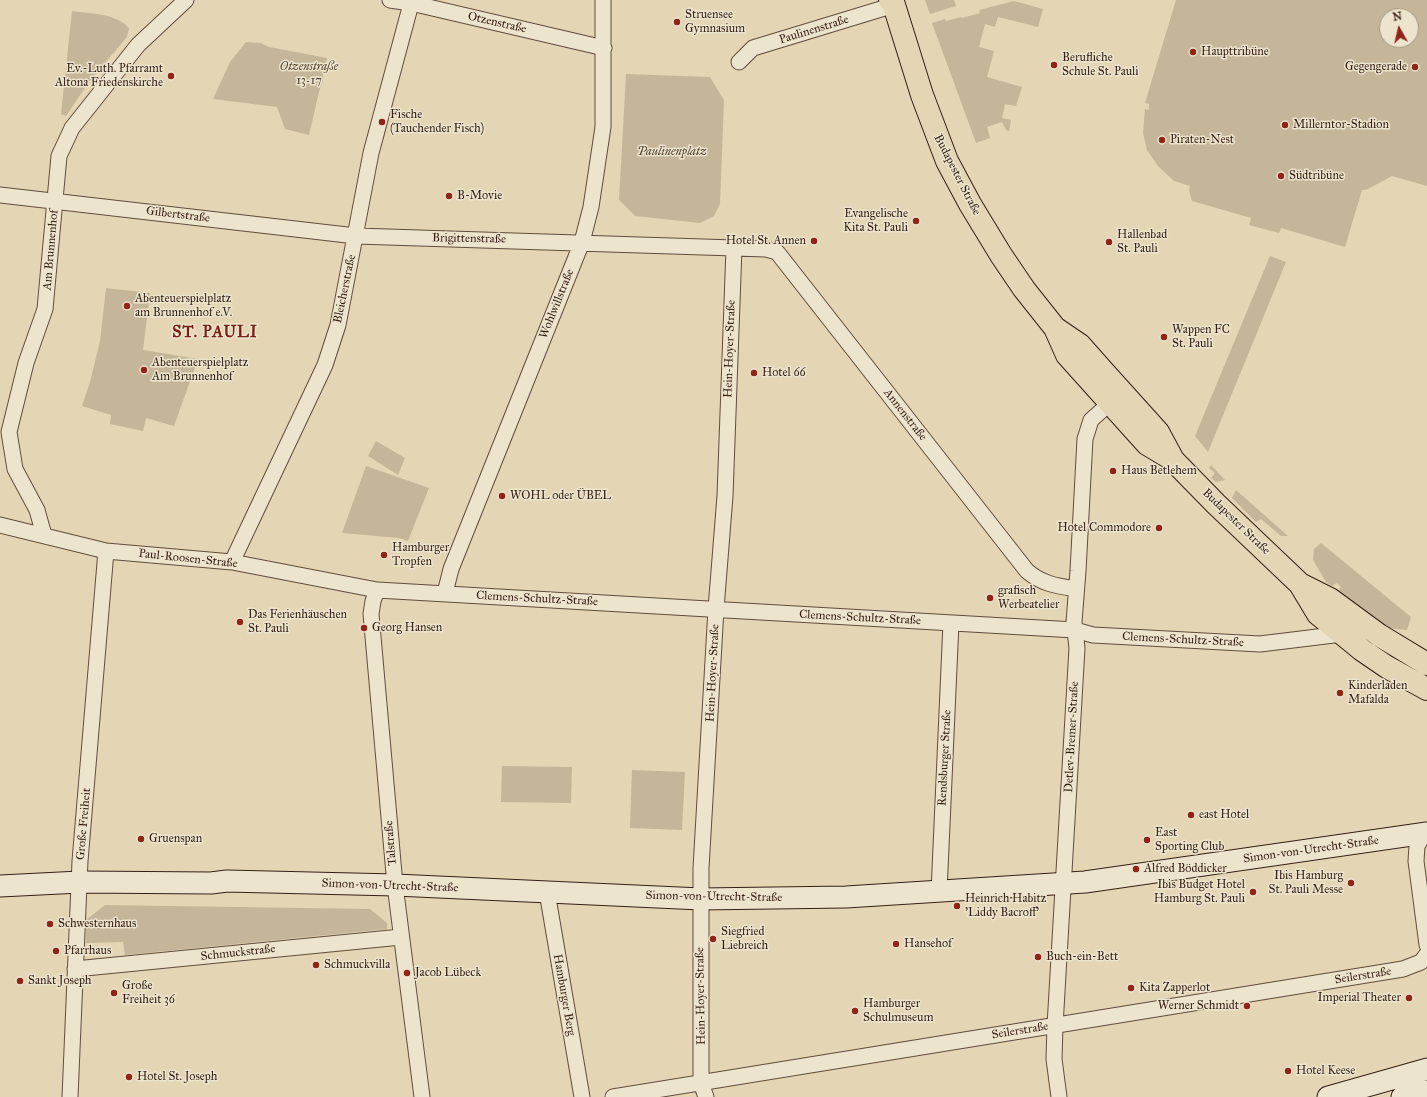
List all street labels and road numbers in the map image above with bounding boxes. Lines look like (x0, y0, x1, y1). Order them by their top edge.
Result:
street label: Otzenstraße (466, 9, 528, 37)
street label: Paulinenstraße (777, 13, 851, 47)
street label: Budapester Straße (930, 132, 984, 218)
street label: Gilbertstraße (145, 204, 211, 226)
street label: Am Brunnenhof (40, 209, 62, 291)
street label: Brigittenstraße (432, 231, 506, 247)
street label: Bleicherstraße (331, 253, 359, 325)
street label: Wohlwillstraße (536, 267, 578, 341)
street label: Hein-Hoyer-Straße (721, 300, 739, 398)
street label: Annenstraße (880, 386, 930, 444)
street label: Budapester Straße (1199, 486, 1273, 558)
street label: Paul-Roosen-Straße (138, 547, 238, 571)
street label: Clemens-Schultz-Straße (476, 589, 598, 609)
street label: Clemens-Schultz-Straße (799, 608, 921, 628)
street label: Hein-Hoyer-Straße (703, 624, 723, 722)
street label: Clemens-Schultz-Straße (1122, 630, 1244, 650)
street label: Detlev-Bremer-Straße (1062, 681, 1082, 793)
street label: Rendsburger Straße (935, 709, 955, 807)
street label: Große Freiheit (74, 787, 94, 861)
street label: Talstraße (382, 820, 400, 866)
street label: Simon-von-Utrecht-Straße (1242, 833, 1380, 867)
street label: Simon-von-Utrecht-Straße (321, 876, 459, 896)
street label: Simon-von-Utrecht-Straße (646, 889, 782, 905)
street label: Schmuckstraße (200, 942, 276, 964)
street label: Hein-Hoyer-Straße (693, 947, 709, 1045)
street label: Hamburger Berg (550, 953, 578, 1037)
street label: Seilerstraße (1334, 964, 1392, 988)
street label: Seilerstraße (991, 1019, 1049, 1043)

